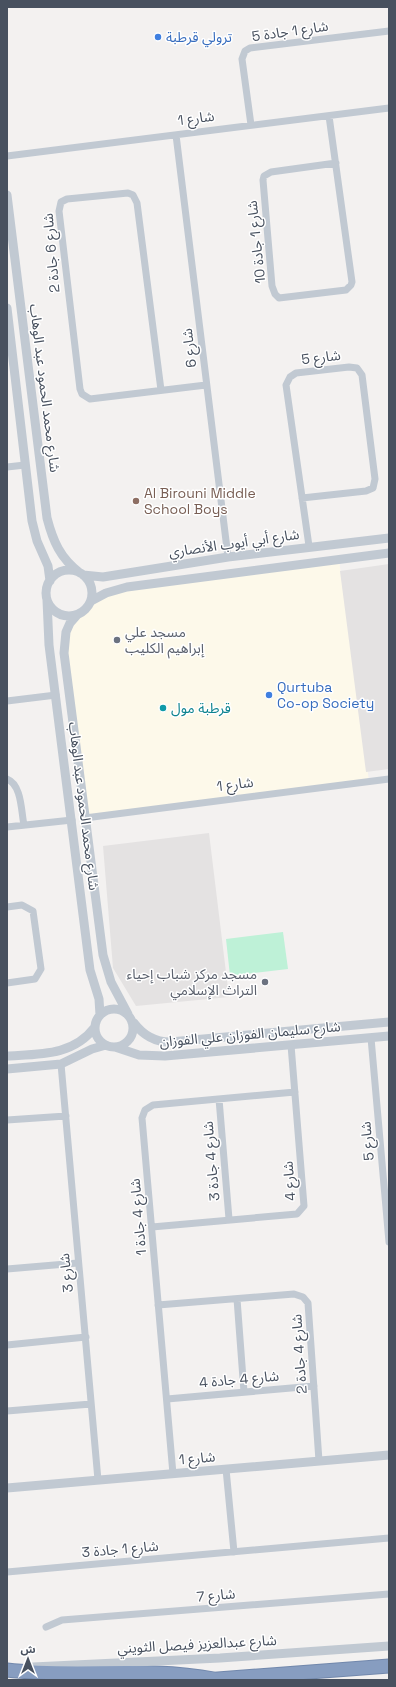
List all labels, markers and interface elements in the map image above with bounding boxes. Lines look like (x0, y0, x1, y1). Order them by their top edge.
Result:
street label: شارع 1 جادة 5 (251, 17, 330, 47)
place label: ترولي قرطبة (166, 28, 232, 48)
marker: ترولي قرطبة (153, 32, 163, 42)
street label: شارع 1 (177, 107, 216, 131)
street label: شارع 1 جادة 10 (243, 199, 271, 284)
street label: شارع 6 جادة 2 (39, 212, 65, 294)
street label: شارع محمد الحمود عبد الوهاب (24, 303, 64, 474)
street label: شارع 6 (178, 327, 202, 369)
street label: شارع 5 (300, 346, 342, 370)
place label: Al Birouni Middle School Boys (144, 484, 256, 518)
marker: Al Birouni Middle School Boys (131, 496, 141, 506)
street label: شارع أبي أيوب الأنصاري (167, 525, 301, 563)
place label: مسجد علي إبراهيم الكليب (125, 623, 205, 659)
marker: مسجد علي إبراهيم الكليب (112, 635, 122, 645)
place label: Qurtuba Co-op Society (277, 678, 374, 712)
marker: Qurtuba Co-op Society (264, 690, 274, 700)
place label: قرطبة مول (171, 699, 231, 717)
marker: قرطبة مول (158, 703, 168, 713)
street label: شارع محمد الحمود عبد الوهاب (63, 721, 103, 892)
street label: شارع 1 (216, 773, 255, 797)
place label: مسجد مركز شباب إحياء التراث الإسلامي (127, 965, 257, 1001)
marker: مسجد مركز شباب إحياء التراث الإسلامي (260, 977, 270, 987)
street label: شارع سليمان الفوزان علي الفوزان (159, 1017, 342, 1053)
street label: شارع 4 جادة 3 (199, 1120, 225, 1202)
street label: شارع 5 (356, 1120, 380, 1161)
street label: شارع 4 (279, 1160, 301, 1201)
street label: شارع 4 جادة 1 (126, 1177, 152, 1256)
street label: شارع 3 (55, 1252, 79, 1294)
street label: شارع 4 جادة 2 (287, 1313, 313, 1395)
street label: شارع 4 جادة 4 (198, 1367, 280, 1393)
street label: شارع 1 (178, 1447, 216, 1471)
street label: شارع 1 جادة 3 (81, 1537, 159, 1563)
street label: شارع 7 (196, 1584, 236, 1608)
street label: شارع عبدالعزيز فيصل الثويني (117, 1631, 277, 1659)
north arrow (8, 1639, 48, 1679)
text: ش (20, 1642, 36, 1656)

